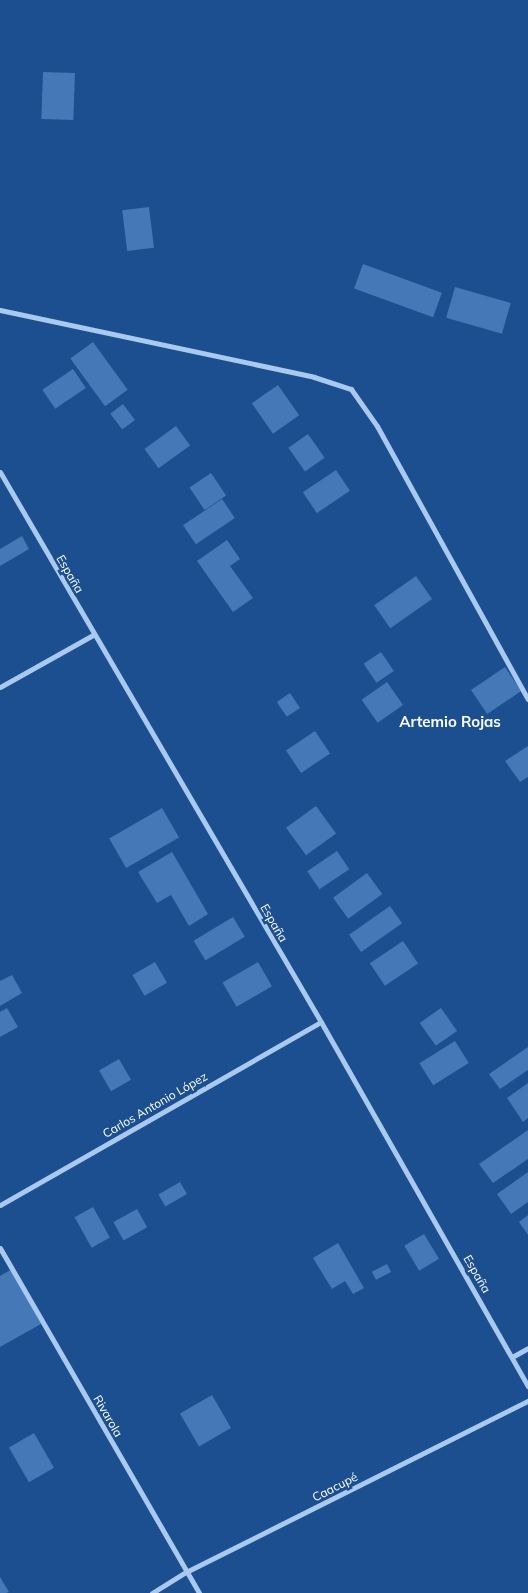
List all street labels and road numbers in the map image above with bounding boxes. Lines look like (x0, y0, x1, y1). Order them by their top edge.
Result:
street label: España (53, 552, 87, 596)
street label: España (257, 901, 291, 945)
street label: Carlos Antonio López (100, 1069, 210, 1141)
street label: España (460, 1252, 494, 1296)
street label: Rivarola (90, 1393, 126, 1439)
street label: Caacupé (310, 1469, 360, 1505)

